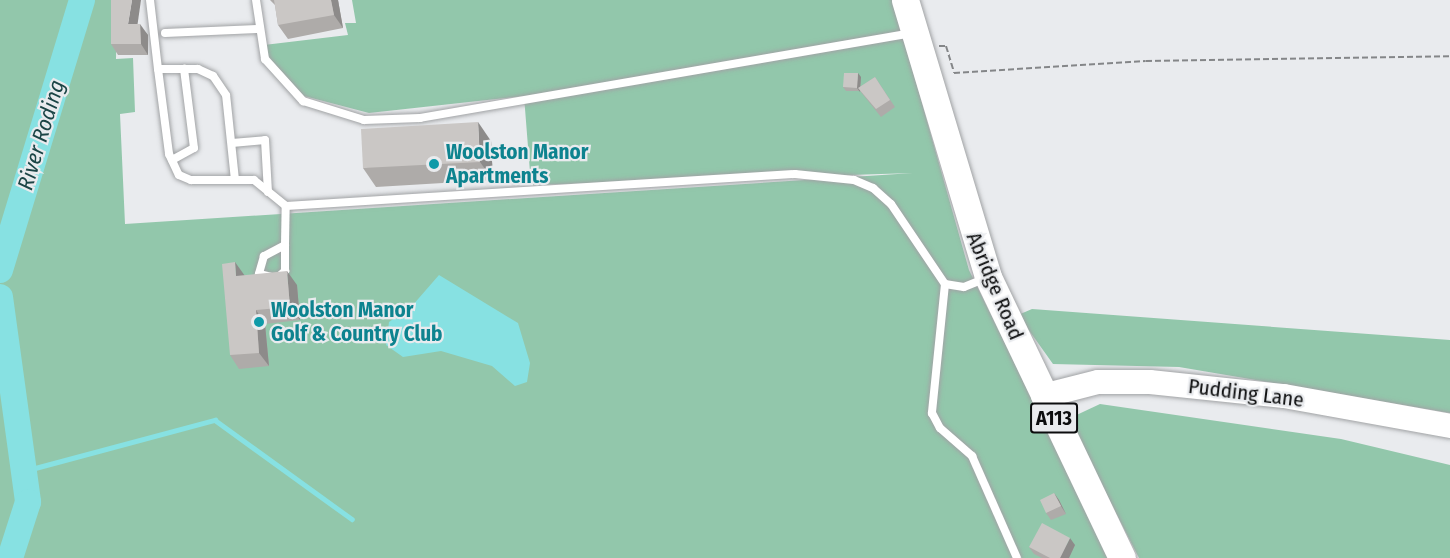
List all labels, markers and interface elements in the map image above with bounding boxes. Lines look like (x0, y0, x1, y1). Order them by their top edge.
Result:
water label: River Roding (12, 77, 70, 193)
place label: Woolston Manor Apartments (446, 139, 588, 189)
marker: Woolston Manor Apartments (427, 157, 441, 171)
street label: Abridge Road (961, 228, 1029, 344)
place label: Woolston Manor Golf & Country Club (271, 297, 442, 347)
marker: Woolston Manor Golf & Country Club (252, 315, 266, 329)
street label: Pudding Lane (1187, 373, 1305, 413)
road number: A113 (1030, 401, 1078, 435)

